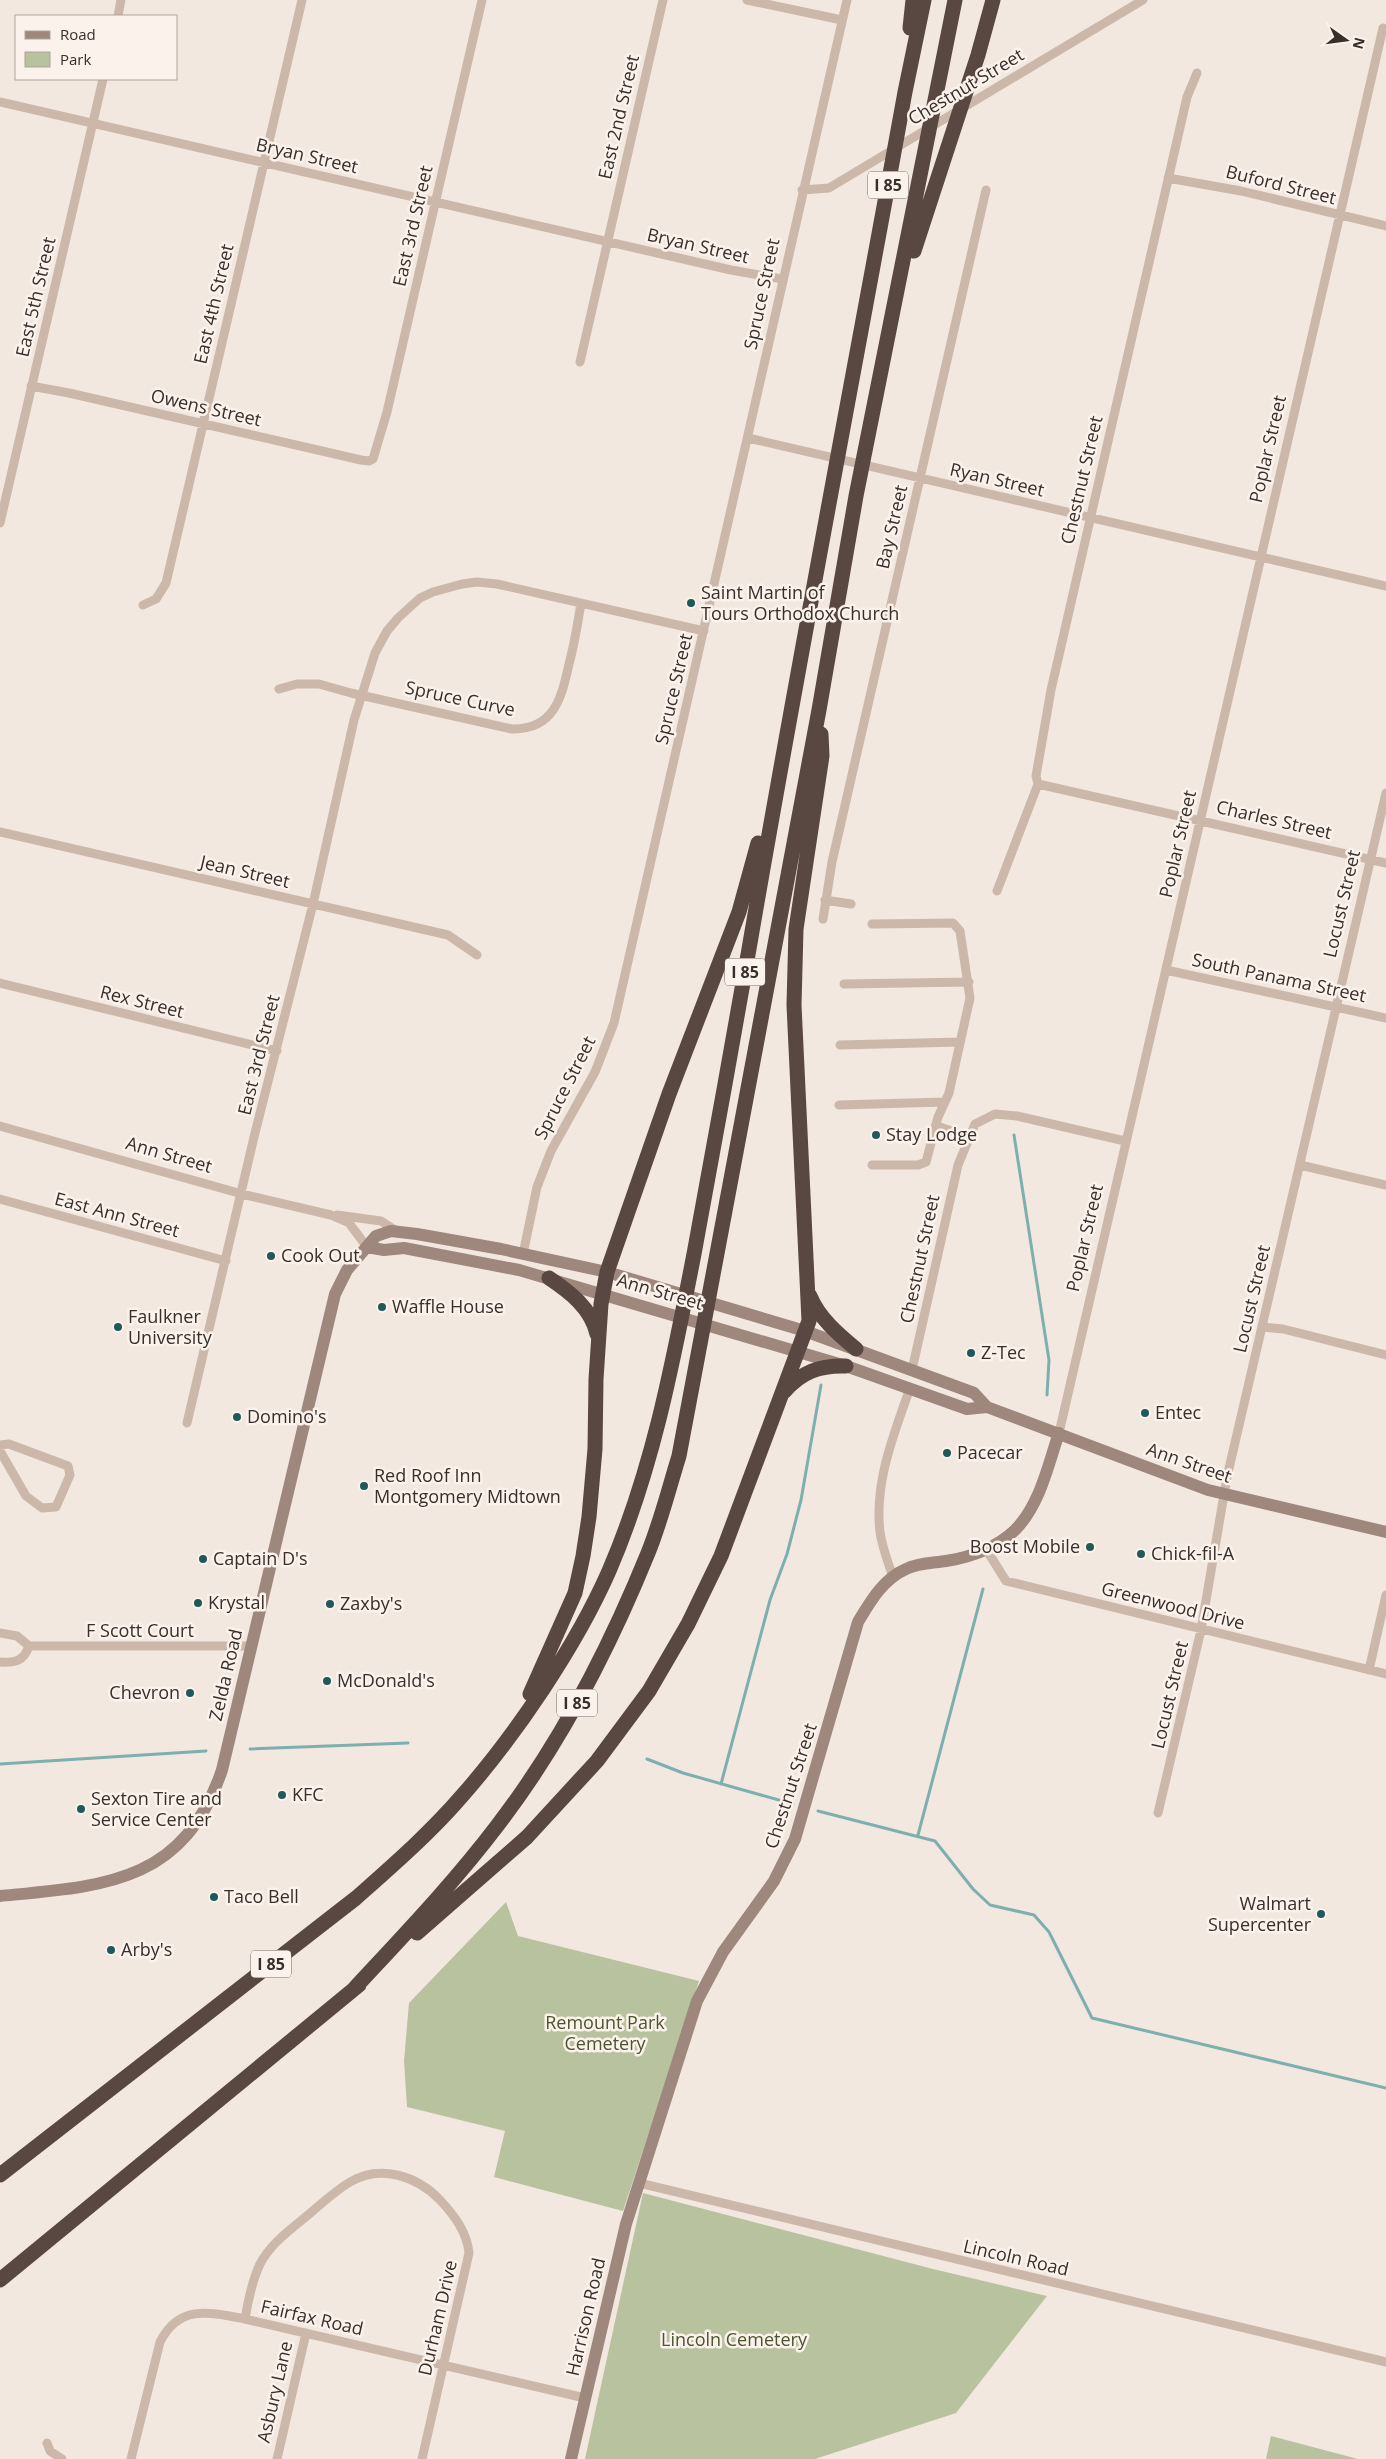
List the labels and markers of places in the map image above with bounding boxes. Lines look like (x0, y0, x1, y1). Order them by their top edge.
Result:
place label: Saint Martin of Tours Orthodox Church (701, 580, 899, 625)
marker: Saint Martin of Tours Orthodox Church (685, 597, 697, 609)
place label: Stay Lodge (886, 1122, 977, 1146)
marker: Stay Lodge (870, 1129, 882, 1141)
place label: Cook Out (281, 1243, 360, 1267)
marker: Cook Out (265, 1250, 277, 1262)
place label: Waffle House (392, 1294, 504, 1318)
marker: Waffle House (376, 1301, 388, 1313)
place label: Faulkner University (128, 1304, 213, 1349)
marker: Faulkner University (112, 1321, 124, 1333)
place label: Z-Tec (981, 1340, 1026, 1364)
marker: Z-Tec (965, 1347, 977, 1359)
place label: Entec (1155, 1400, 1202, 1424)
place label: Domino's (247, 1404, 327, 1428)
marker: Entec (1139, 1407, 1151, 1419)
marker: Domino's (231, 1411, 243, 1423)
place label: Pacecar (957, 1440, 1023, 1464)
marker: Pacecar (941, 1447, 953, 1459)
place label: Red Roof Inn Montgomery Midtown (374, 1463, 561, 1508)
marker: Red Roof Inn Montgomery Midtown (358, 1480, 370, 1492)
place label: Boost Mobile (970, 1534, 1080, 1558)
marker: Boost Mobile (1084, 1541, 1096, 1553)
place label: Chick-fil-A (1151, 1541, 1235, 1565)
place label: Captain D's (213, 1546, 308, 1570)
marker: Chick-fil-A (1135, 1548, 1147, 1560)
marker: Captain D's (197, 1553, 209, 1565)
place label: Krystal (208, 1590, 265, 1614)
place label: Zaxby's (340, 1591, 402, 1615)
marker: Krystal (192, 1597, 204, 1609)
marker: Zaxby's (324, 1598, 336, 1610)
place label: McDonald's (337, 1668, 435, 1692)
marker: McDonald's (321, 1675, 333, 1687)
place label: Chevron (109, 1680, 180, 1704)
marker: Chevron (184, 1687, 196, 1699)
place label: KFC (292, 1782, 324, 1806)
place label: Sexton Tire and Service Center (91, 1786, 222, 1831)
marker: KFC (276, 1789, 288, 1801)
marker: Sexton Tire and Service Center (75, 1803, 87, 1815)
place label: Taco Bell (224, 1884, 299, 1908)
marker: Taco Bell (208, 1891, 220, 1903)
place label: Walmart Supercenter (1208, 1891, 1312, 1936)
marker: Walmart Supercenter (1315, 1908, 1327, 1920)
place label: Arby's (121, 1937, 172, 1961)
marker: Arby's (105, 1944, 117, 1956)

